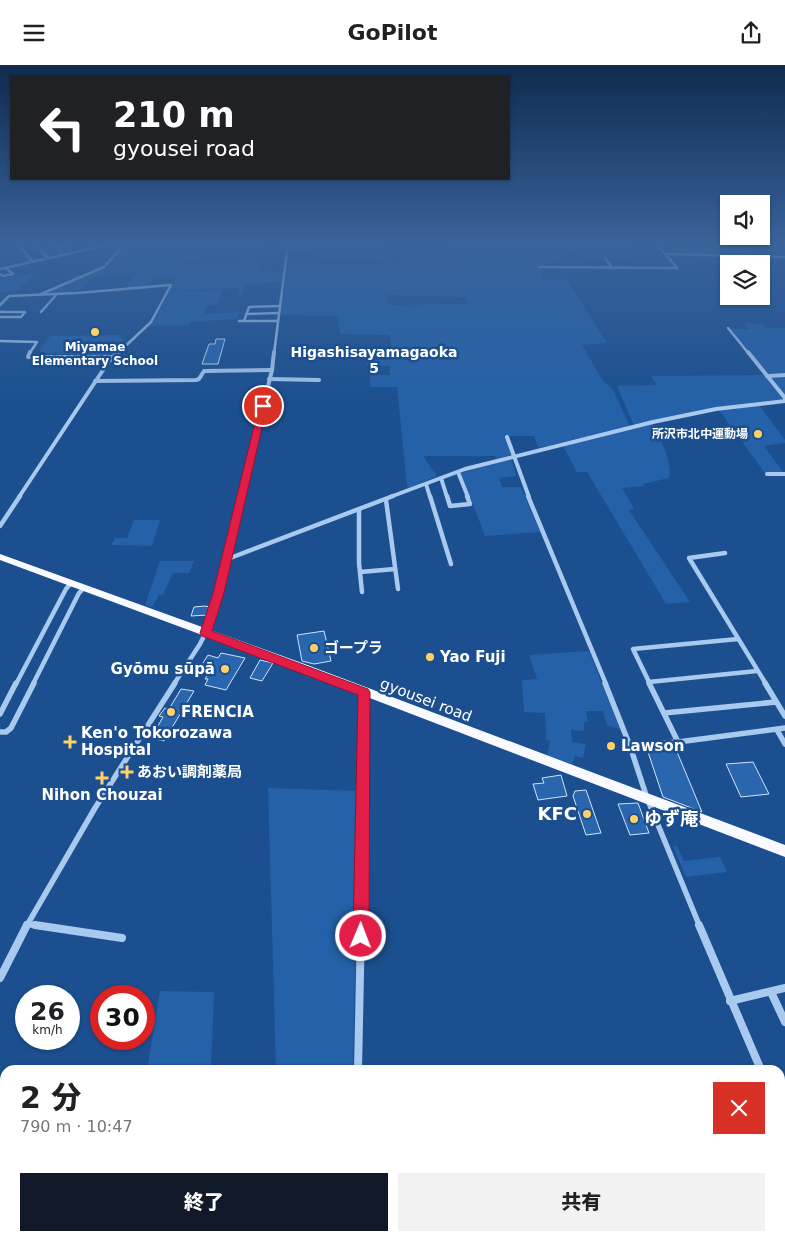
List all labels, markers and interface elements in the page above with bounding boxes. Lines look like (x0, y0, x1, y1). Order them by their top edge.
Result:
icon: menu (20, 19, 48, 47)
icon: share (737, 19, 765, 47)
text: GoPilot (347, 20, 438, 45)
icon: left (30, 95, 95, 160)
text: 210 m (113, 95, 235, 135)
text: gyousei road (113, 136, 255, 161)
map controls (720, 195, 770, 305)
button: sound (720, 195, 770, 245)
button: layers (720, 255, 770, 305)
marker: Miyamae Elementary School (89, 326, 101, 338)
place label: Miyamae Elementary School (32, 340, 158, 368)
district label: Higashisayamagaoka 5 (291, 344, 457, 376)
pin (242, 385, 284, 427)
icon: arrive (249, 392, 277, 420)
place label: 所沢市北中運動場 (652, 427, 748, 441)
marker: 所沢市北中運動場 (752, 428, 764, 440)
place label: ゴープラ (324, 639, 383, 657)
marker: ゴープラ (308, 642, 320, 654)
place label: Yao Fuji (439, 648, 506, 666)
marker: Yao Fuji (424, 651, 436, 663)
place label: Gyōmu sūpā (111, 660, 215, 678)
marker: Gyōmu sūpā (219, 663, 231, 675)
street label: gyousei road (378, 674, 474, 726)
place label: FRENCIA (181, 703, 254, 721)
marker: FRENCIA (165, 706, 177, 718)
place label: Ken'o Tokorozawa Hospital (81, 724, 232, 759)
marker: Ken'o Tokorozawa Hospital (63, 735, 77, 749)
place label: Lawson (621, 737, 684, 755)
marker: Lawson (605, 740, 617, 752)
place label: あおい調剤薬局 (137, 763, 242, 781)
marker: あおい調剤薬局 (121, 766, 133, 778)
marker: Nihon Chouzai (96, 772, 108, 784)
place label: Nihon Chouzai (41, 786, 163, 804)
place label: KFC (538, 803, 577, 824)
marker: KFC (581, 808, 593, 820)
place label: ゆず庵 (644, 808, 698, 829)
marker: ゆず庵 (628, 813, 640, 825)
position arrow (334, 909, 386, 961)
speed limit sign: 30 (90, 985, 155, 1050)
text: 26 (30, 997, 65, 1026)
text: km/h (32, 1023, 63, 1037)
text: 2 分 (20, 1080, 81, 1115)
button: close (713, 1082, 765, 1134)
text: 790 m · 10:47 (20, 1117, 133, 1136)
button: 終了 (20, 1173, 388, 1231)
button: 共有 (398, 1173, 765, 1231)

